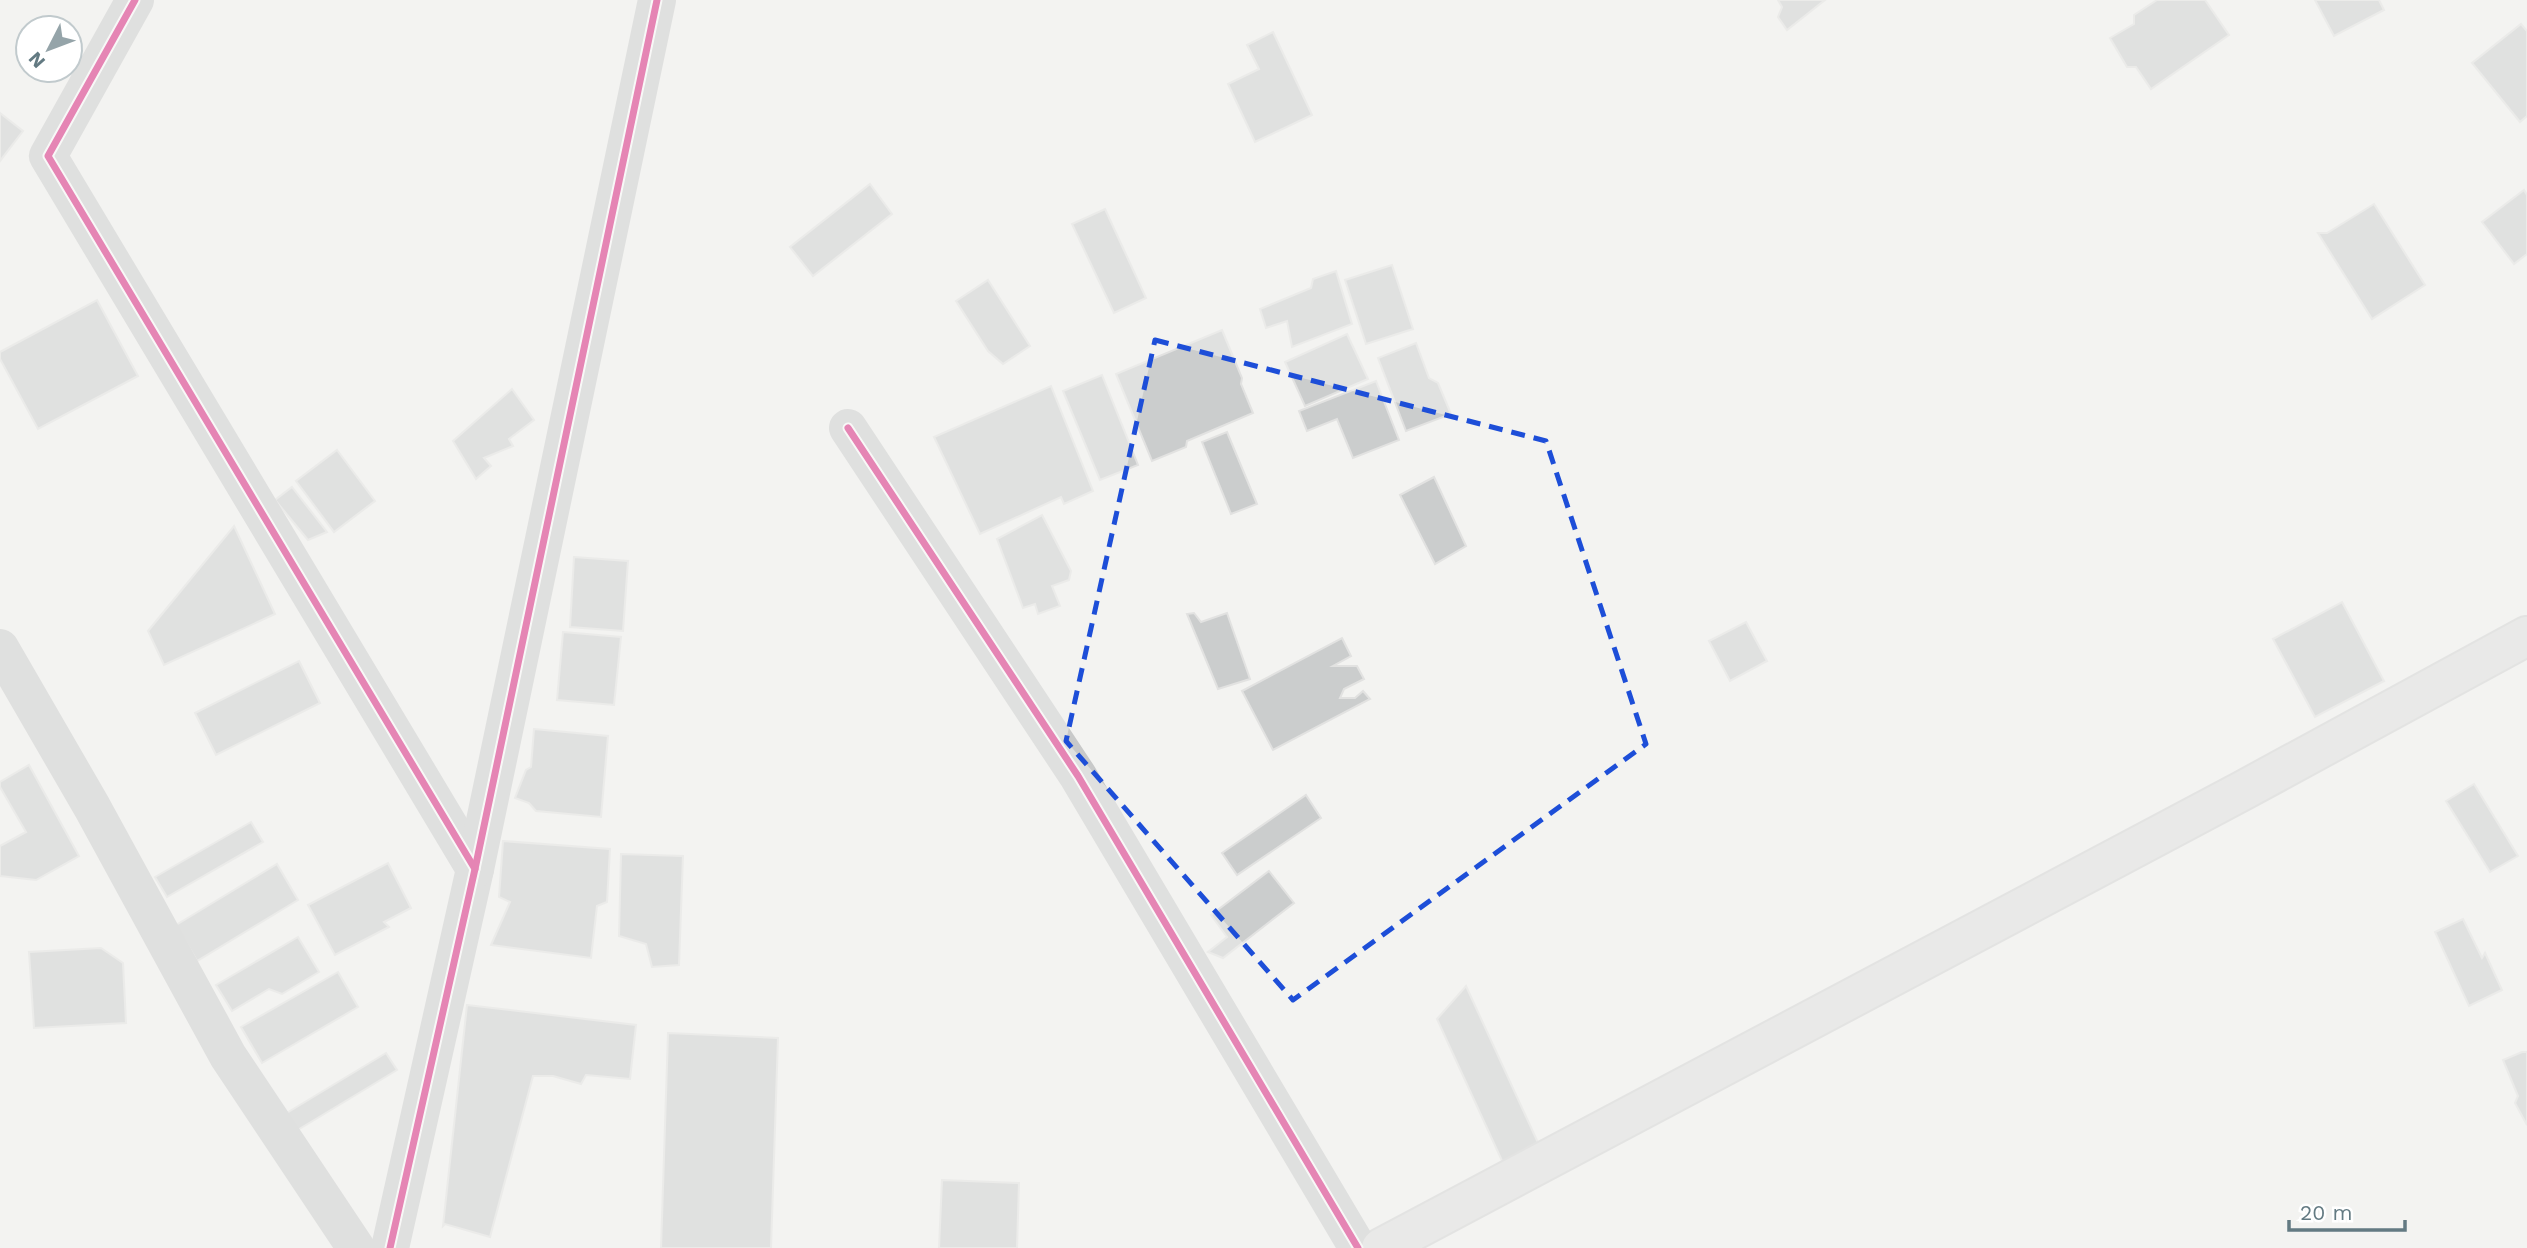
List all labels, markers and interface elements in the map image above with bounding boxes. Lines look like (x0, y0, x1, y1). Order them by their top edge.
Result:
north arrow (14, 14, 84, 84)
text: N (23, 47, 50, 73)
scale bar (2289, 1188, 2404, 1232)
text: 20 m (2300, 1200, 2352, 1225)

